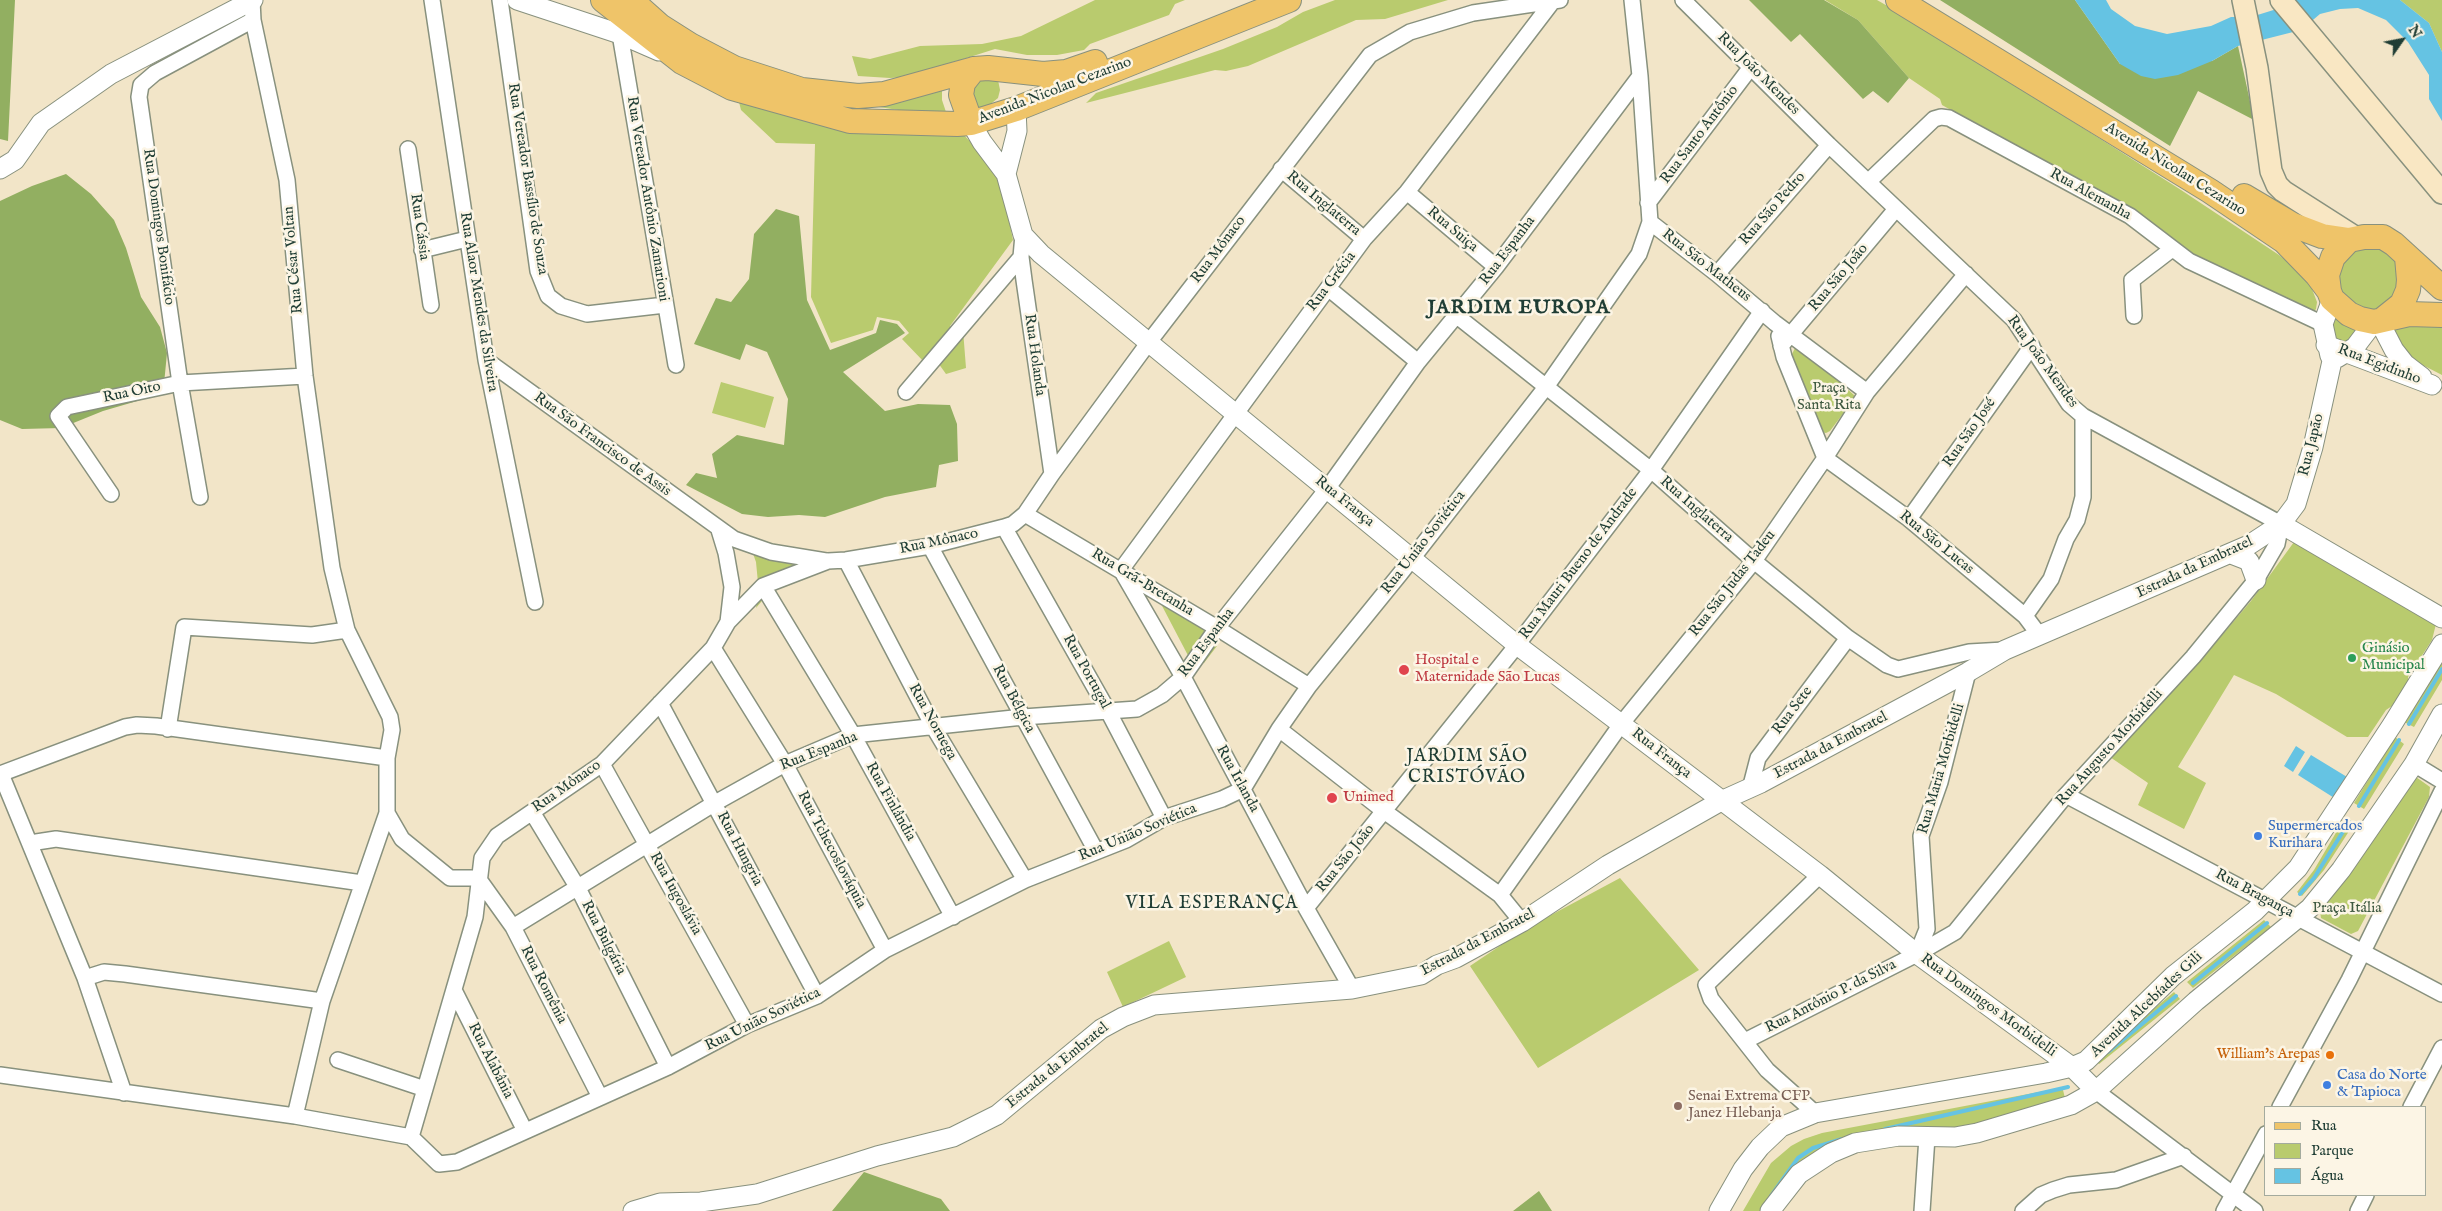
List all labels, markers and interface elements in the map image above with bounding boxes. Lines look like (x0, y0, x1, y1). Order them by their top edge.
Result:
north arrow (2377, 15, 2427, 65)
text: N (2404, 22, 2425, 42)
street label: Rua João Mendes (1713, 29, 1803, 119)
street label: Avenida Nicolau Cezarino (976, 53, 1134, 129)
street label: Rua Vereador Bassílio de Souza (503, 82, 551, 276)
street label: Rua Santo Antônio (1657, 82, 1743, 188)
street label: Rua Vereador Antônio Zamarioni (622, 95, 672, 303)
street label: Avenida Nicolau Cezarino (2101, 119, 2249, 221)
street label: Rua Domingos Bonifácio (138, 148, 178, 306)
street label: Rua Alemanha (2046, 165, 2134, 225)
street label: Rua Inglaterra (1282, 168, 1364, 240)
street label: Rua São Pedro (1736, 169, 1810, 249)
street label: Rua Cássia (405, 193, 433, 261)
street label: Rua Suiça (1423, 203, 1481, 257)
street label: Rua César Voltan (280, 206, 308, 314)
street label: Rua Alaor Mendes da Silveira (455, 211, 501, 393)
street label: Rua Mônaco (1188, 213, 1250, 287)
street label: Rua Espanha (1476, 213, 1540, 289)
street label: Rua São Matheus (1658, 226, 1754, 306)
street label: Rua São João (1806, 241, 1872, 315)
street label: Rua Grécia (1304, 249, 1360, 315)
district label: JARDIM EUROPA (1426, 297, 1612, 321)
street label: Rua João Mendes (2003, 312, 2081, 412)
street label: Rua Holanda (1019, 313, 1049, 397)
street label: Rua Egidinho (2335, 341, 2423, 389)
street label: Rua Oito (102, 378, 162, 408)
park label: Praça Santa Rita (1797, 380, 1861, 415)
street label: Rua São Francisco de Assis (530, 389, 674, 501)
street label: Rua São José (1940, 395, 2000, 471)
street label: Rua Japão (2296, 412, 2328, 478)
street label: Rua França (1311, 473, 1377, 531)
street label: Rua Inglaterra (1656, 473, 1736, 547)
street label: Rua Mauri Bueno de Andrade (1516, 485, 1642, 643)
street label: Rua União Soviética (1378, 488, 1470, 598)
street label: Rua São Lucas (1895, 507, 1977, 579)
street label: Rua Mônaco (898, 525, 980, 559)
street label: Rua São Judas Tadeu (1686, 527, 1780, 641)
street label: Estrada da Embratel (2134, 533, 2256, 603)
street label: Rua Grã-Bretanha (1088, 545, 1196, 621)
street label: Rua Espanha (1175, 605, 1239, 681)
street label: Rua Portugal (1058, 632, 1114, 712)
place label: Ginásio Municipal (2362, 640, 2425, 675)
place label: Hospital e Maternidade São Lucas (1415, 652, 1560, 687)
marker: Ginásio Municipal (2346, 652, 2358, 664)
street label: Rua Bélgica (987, 662, 1039, 736)
marker: Hospital e Maternidade São Lucas (1397, 663, 1411, 677)
street label: Rua Noruega (904, 681, 960, 763)
street label: Rua Sete (1769, 683, 1817, 739)
street label: Rua Augusto Morbidelli (2053, 686, 2167, 810)
street label: Rua Maria Morbidelli (1915, 702, 1969, 836)
street label: Estrada da Embratel (1771, 708, 1891, 784)
street label: Rua França (1627, 725, 1695, 783)
street label: Rua Espanha (778, 728, 860, 776)
street label: Rua Irlanda (1211, 742, 1263, 816)
district label: JARDIM SÃO CRISTÓVÃO (1405, 746, 1529, 789)
street label: Rua Mônaco (529, 757, 605, 817)
street label: Rua Finlândia (861, 759, 919, 845)
street label: Rua Tchecoslováquia (792, 788, 870, 912)
place label: Unimed (1343, 789, 1394, 807)
marker: Unimed (1325, 791, 1339, 805)
street label: Rua União Soviética (1076, 800, 1200, 866)
street label: Rua Hungria (712, 809, 766, 889)
place label: Supermercados Kurihara (2268, 818, 2362, 853)
street label: Rua São João (1313, 821, 1379, 897)
marker: Supermercados Kurihara (2252, 830, 2264, 842)
street label: Rua Iugoslávia (645, 849, 705, 939)
street label: Rua Bragança (2212, 866, 2296, 922)
district label: VILA ESPERANÇA (1124, 893, 1300, 915)
street label: Rua Bulgária (577, 898, 629, 978)
park label: Praça Itália (2312, 900, 2382, 918)
street label: Estrada da Embratel (1418, 905, 1538, 981)
street label: Rua Romênia (516, 943, 570, 1027)
street label: Avenida Alcebíades Gili (2087, 948, 2207, 1062)
street label: Rua Domingos Morbidelli (1916, 951, 2060, 1061)
street label: Rua Antônio P. da Silva (1763, 956, 1899, 1038)
street label: Rua União Soviética (702, 984, 824, 1056)
street label: Estrada da Embratel (1003, 1019, 1113, 1113)
street label: Rua Alabânia (463, 1020, 517, 1102)
place label: William's Arepas (2216, 1046, 2320, 1064)
marker: William's Arepas (2324, 1049, 2336, 1061)
place label: Casa do Norte & Tapioca (2337, 1067, 2427, 1102)
marker: Casa do Norte & Tapioca (2321, 1079, 2333, 1091)
place label: Senai Extrema CFP Janez Hlebanja (1688, 1088, 1810, 1123)
marker: Senai Extrema CFP Janez Hlebanja (1672, 1100, 1684, 1112)
legend (2264, 1106, 2427, 1196)
text: Rua (2311, 1116, 2337, 1135)
text: Parque (2311, 1141, 2354, 1160)
text: Água (2311, 1166, 2344, 1185)

